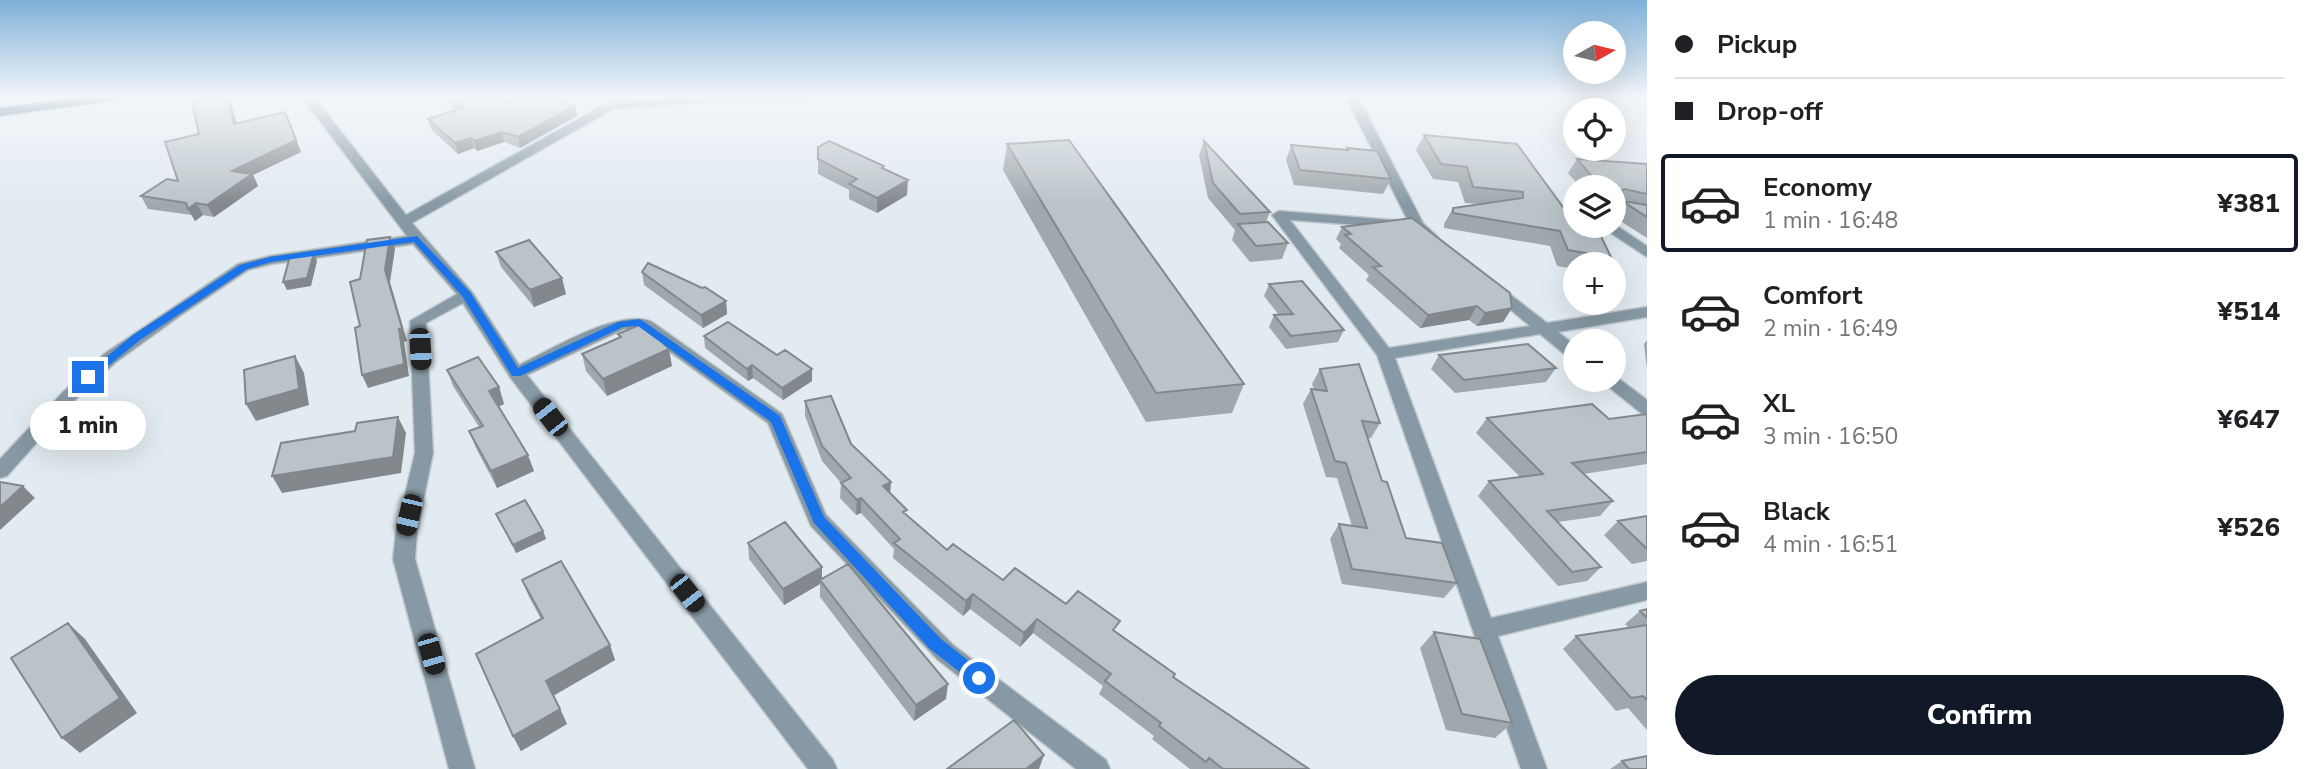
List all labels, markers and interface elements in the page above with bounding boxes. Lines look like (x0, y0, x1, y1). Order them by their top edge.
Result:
north arrow (1563, 21, 1626, 84)
map controls (1563, 21, 1626, 392)
text: Pickup (1717, 27, 1797, 62)
text: Drop-off (1717, 94, 1823, 129)
button: locate (1563, 98, 1626, 161)
text: Economy (1763, 170, 1872, 205)
icon: car (1679, 172, 1742, 235)
button: layers (1563, 175, 1626, 238)
text: ¥381 (2218, 186, 2280, 221)
text: 1 min · 16:48 (1763, 205, 1898, 236)
button: + (1563, 252, 1626, 315)
text: Comfort (1763, 278, 1863, 313)
icon: car (1679, 280, 1742, 343)
text: ¥514 (2218, 294, 2280, 329)
text: 2 min · 16:49 (1763, 313, 1898, 344)
car (409, 327, 432, 371)
button: − (1563, 329, 1626, 392)
route end (72, 361, 104, 393)
text: XL (1763, 386, 1795, 421)
icon: car (1679, 388, 1742, 451)
car (529, 394, 572, 440)
callout: 1 min (30, 402, 146, 450)
text: ¥647 (2218, 402, 2280, 437)
text: 1 min (58, 410, 118, 441)
text: 3 min · 16:50 (1763, 421, 1898, 452)
car (395, 492, 424, 538)
text: Black (1763, 494, 1830, 529)
icon: car (1679, 496, 1742, 559)
text: ¥526 (2218, 510, 2280, 545)
text: 4 min · 16:51 (1763, 529, 1898, 560)
car (666, 570, 709, 616)
car (416, 631, 447, 677)
route start (963, 662, 995, 694)
button: Confirm (1675, 675, 2284, 755)

